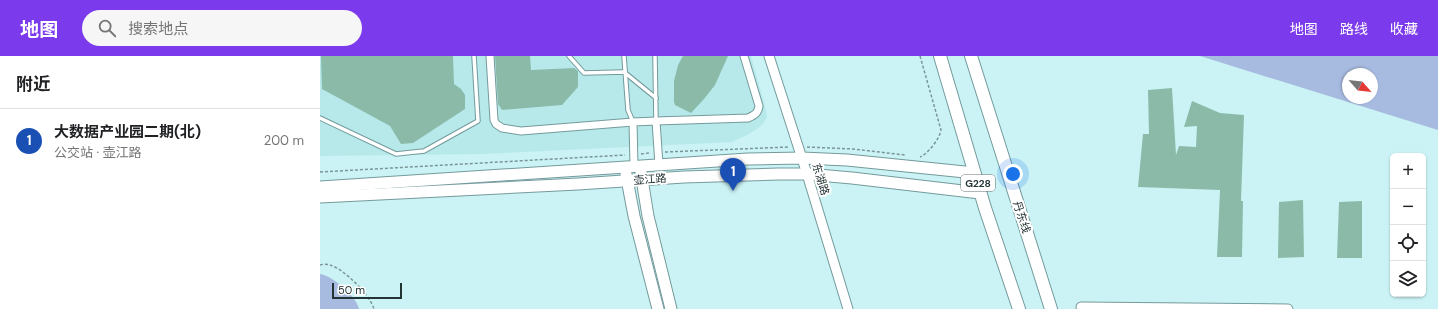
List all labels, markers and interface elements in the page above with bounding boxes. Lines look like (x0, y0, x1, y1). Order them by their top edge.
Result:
search box (82, 10, 362, 46)
text: 地图 (20, 17, 58, 42)
icon: search (96, 17, 118, 39)
text: 搜索地点 (128, 19, 188, 39)
text: 地图 (1290, 20, 1318, 38)
text: 路线 (1340, 20, 1368, 38)
text: 收藏 (1390, 20, 1418, 38)
north arrow (1342, 68, 1378, 104)
text: 附近 (16, 73, 50, 95)
text: 大数据产业园二期(北) (54, 122, 201, 142)
text: 1 (27, 132, 31, 149)
text: 200 m (264, 132, 304, 149)
text: 公交站 · 壶江路 (54, 144, 142, 161)
map controls (1390, 153, 1426, 297)
button: + (1390, 153, 1426, 189)
pin: 1 (720, 158, 746, 191)
street label: 东湖路 (809, 161, 833, 197)
your location (1003, 164, 1023, 184)
street label: 壶江路 (633, 171, 667, 187)
road number: G228 (961, 175, 995, 191)
button: − (1390, 189, 1426, 225)
street label: 丹东线 (1010, 199, 1034, 235)
button: locate (1390, 225, 1426, 261)
button: layers (1390, 261, 1426, 297)
scale bar (332, 281, 402, 300)
text: 50 m (338, 283, 365, 297)

